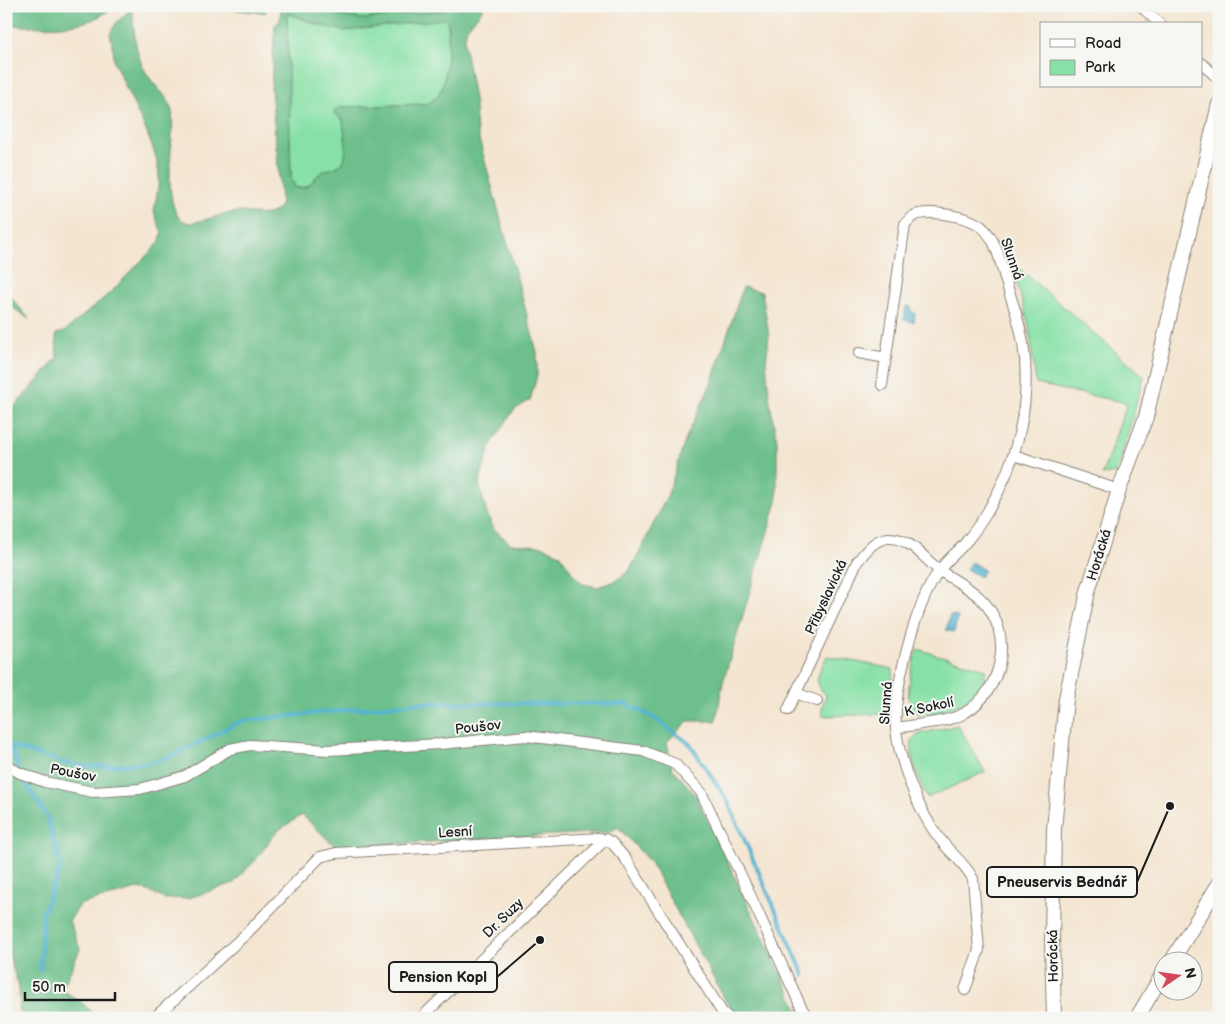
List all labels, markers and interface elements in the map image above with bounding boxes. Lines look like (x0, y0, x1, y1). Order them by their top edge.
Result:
legend (1040, 22, 1202, 88)
text: Road (1085, 34, 1121, 53)
text: Park (1085, 58, 1116, 77)
street label: Slunná (997, 236, 1027, 282)
street label: Horácká (1083, 527, 1115, 583)
street label: Přibyslavická (801, 557, 851, 637)
street label: Slunná (876, 681, 896, 725)
street label: K Sokolí (903, 693, 956, 721)
street label: Poušov (454, 716, 502, 738)
street label: Poušov (49, 760, 98, 786)
street label: Lesní (438, 823, 473, 841)
callout: Pneuservis Bednář (987, 867, 1137, 897)
text: Pneuservis Bednář (997, 873, 1128, 892)
street label: Dr. Suzy (479, 894, 527, 941)
street label: Horácká (1044, 929, 1062, 983)
north arrow (1152, 952, 1202, 1002)
callout: Pension Kopl (389, 962, 497, 992)
text: N (1181, 966, 1200, 980)
text: Pension Kopl (399, 968, 487, 987)
scale bar (25, 969, 115, 1001)
text: 50 m (32, 978, 66, 997)

